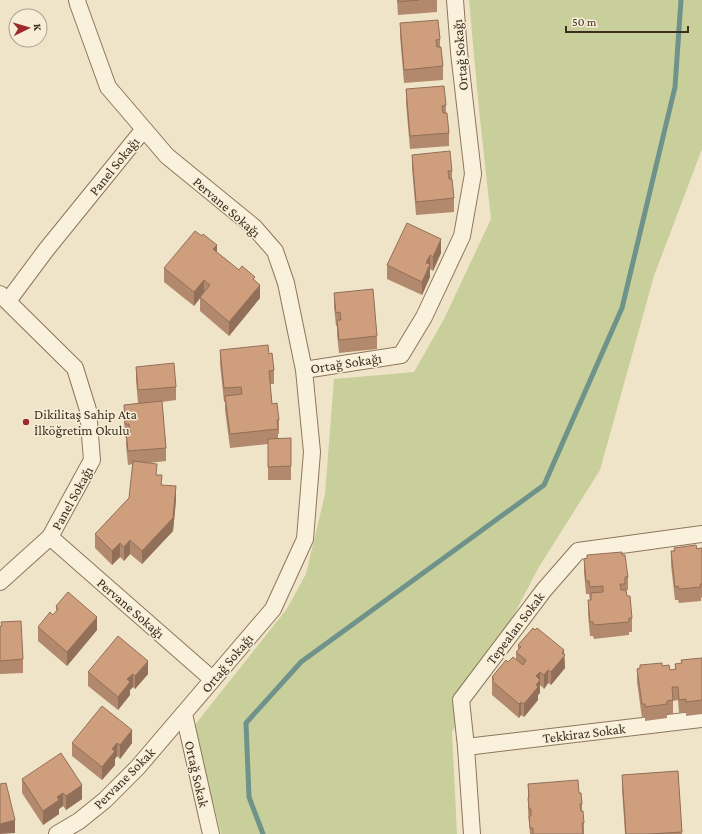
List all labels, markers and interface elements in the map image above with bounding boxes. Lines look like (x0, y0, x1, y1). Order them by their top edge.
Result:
north arrow (8, 8, 48, 48)
scale bar (566, 8, 688, 34)
text: 50 m (572, 15, 597, 29)
street label: Ortağ Sokağı (449, 18, 471, 91)
text: K (32, 23, 44, 32)
street label: Panel Sokağı (86, 133, 143, 198)
street label: Pervane Sokağı (190, 173, 264, 241)
street label: Ortağ Sokağı (309, 349, 383, 377)
place label: Dikilitaş Sahip Ata İlköğretim Okulu (34, 406, 137, 438)
marker: Dikilitaş Sahip Ata İlköğretim Okulu (21, 417, 31, 427)
street label: Panel Sokağı (48, 463, 96, 533)
street label: Pervane Sokağı (94, 574, 168, 642)
street label: Tepealan Sokak (482, 588, 548, 667)
street label: Ortağ Sokağı (198, 630, 256, 696)
street label: Tekkiraz Sokak (542, 720, 627, 746)
street label: Ortağ Sokak (182, 739, 213, 809)
street label: Pervane Sokak (90, 744, 158, 812)

